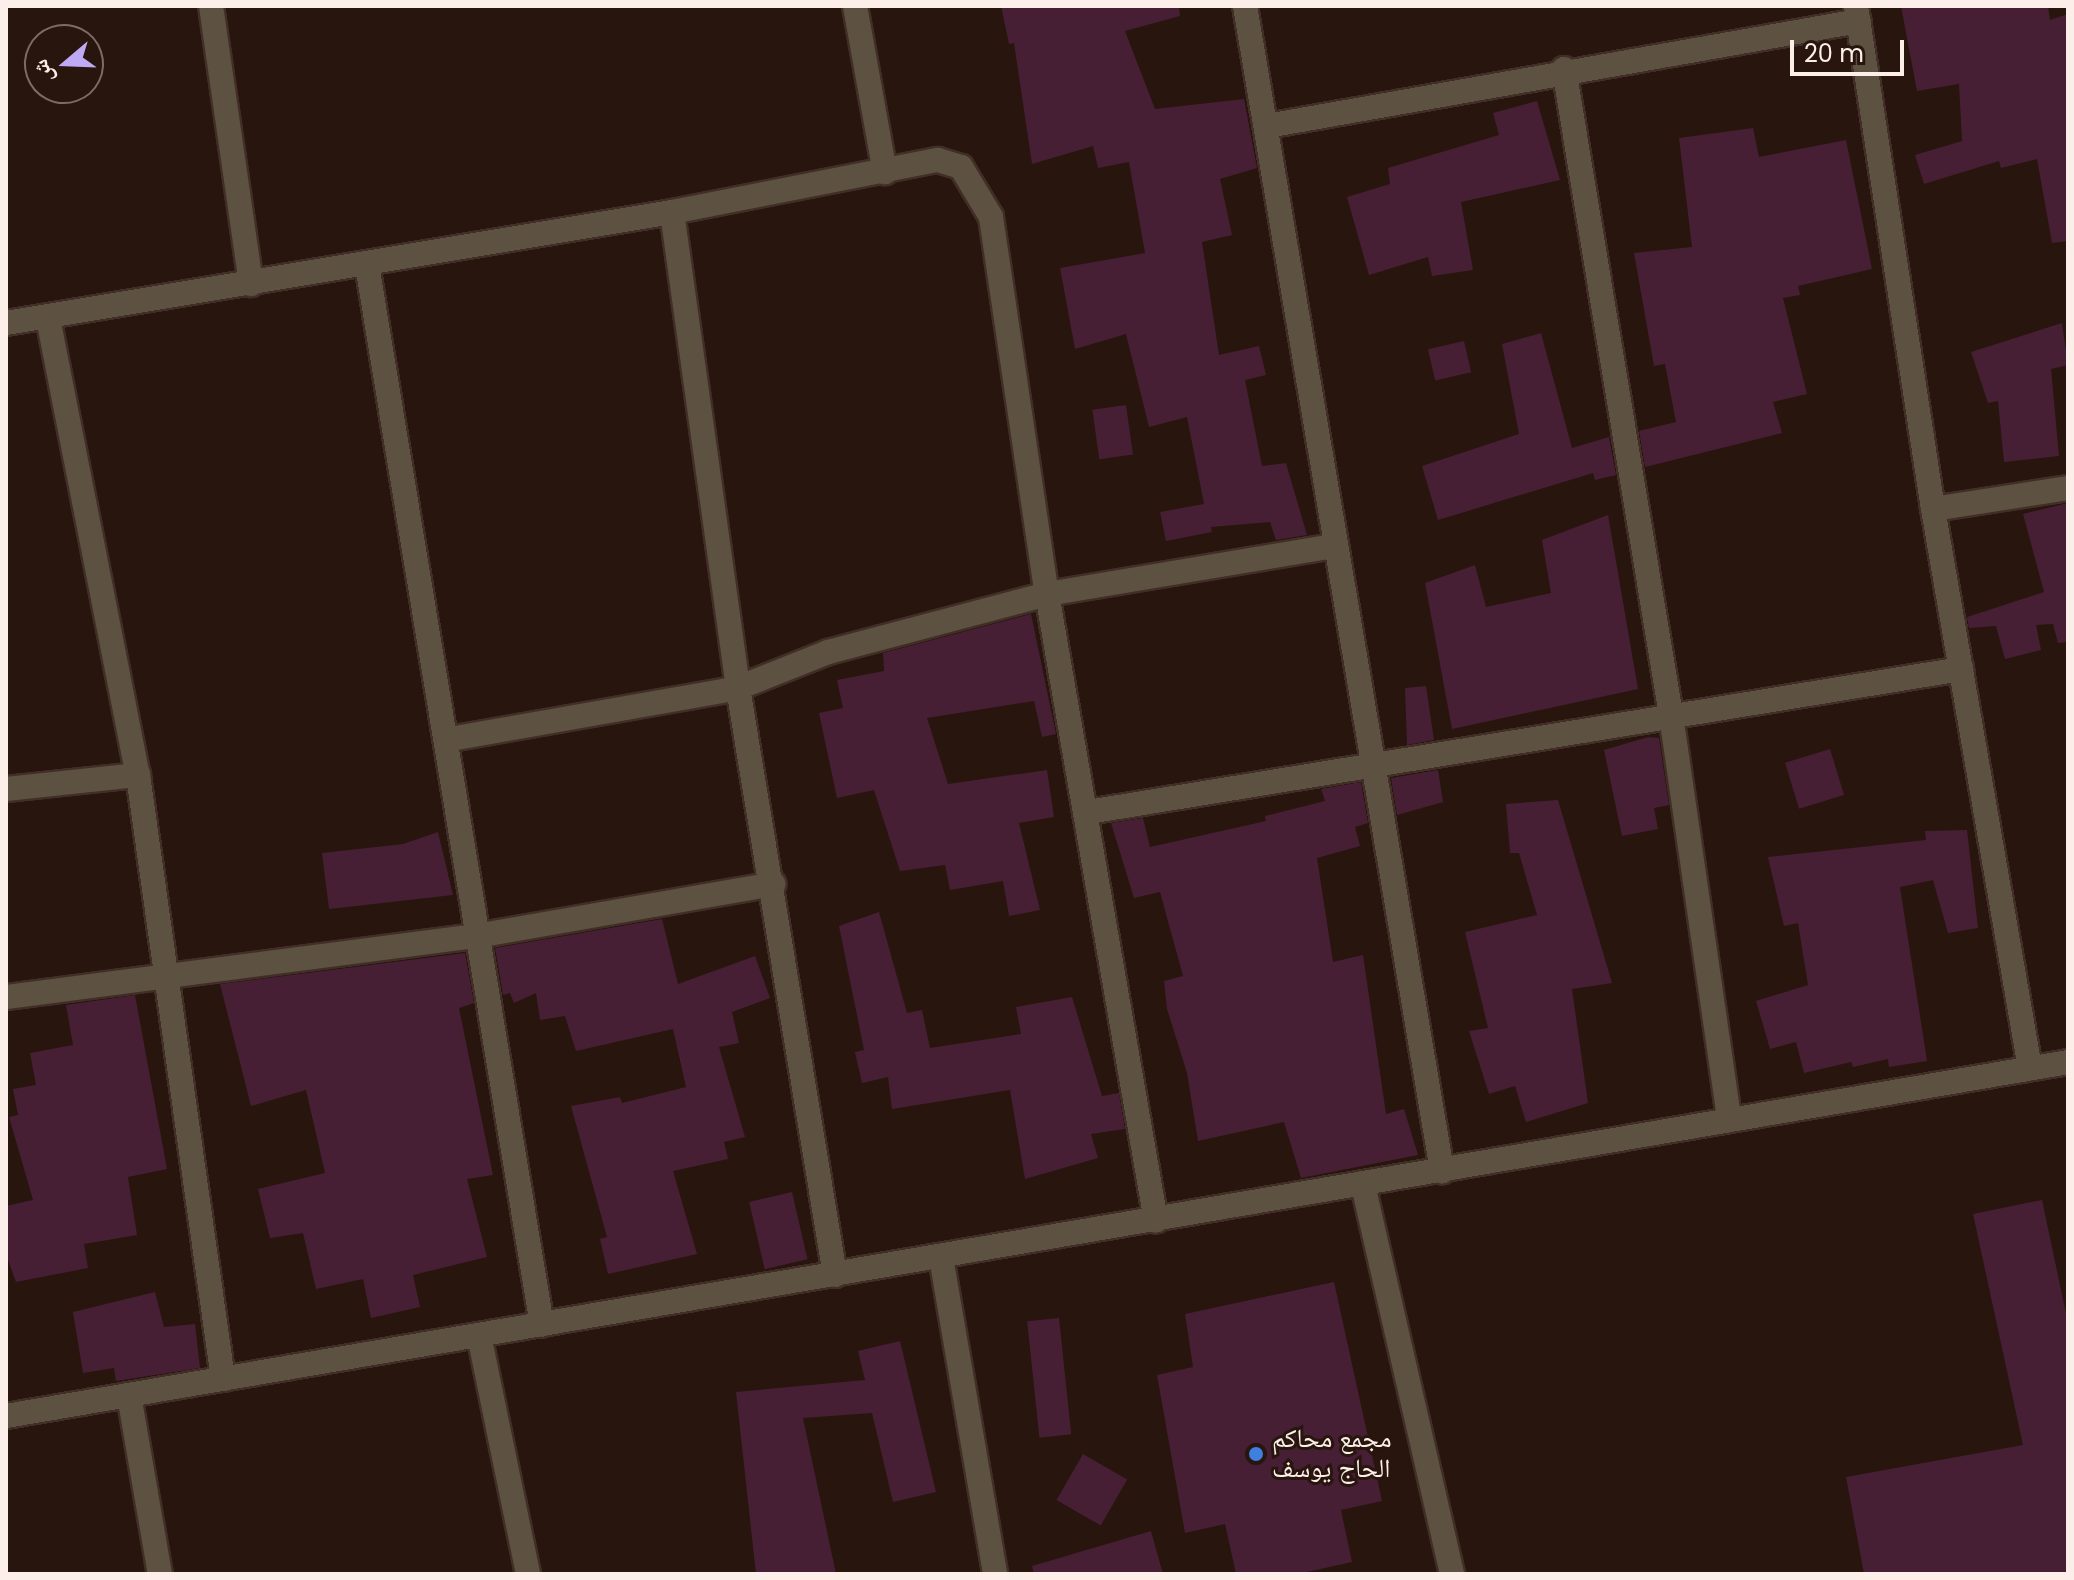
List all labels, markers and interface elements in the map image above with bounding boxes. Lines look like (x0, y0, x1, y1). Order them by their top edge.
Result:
north arrow (24, 24, 104, 104)
scale bar (1794, 24, 1908, 74)
text: 20 m (1804, 37, 1864, 70)
text: ش (24, 55, 61, 87)
place label: مجمع محاكم الحاج يوسف (1272, 1423, 1392, 1484)
marker: مجمع محاكم الحاج يوسف (1247, 1445, 1265, 1463)

